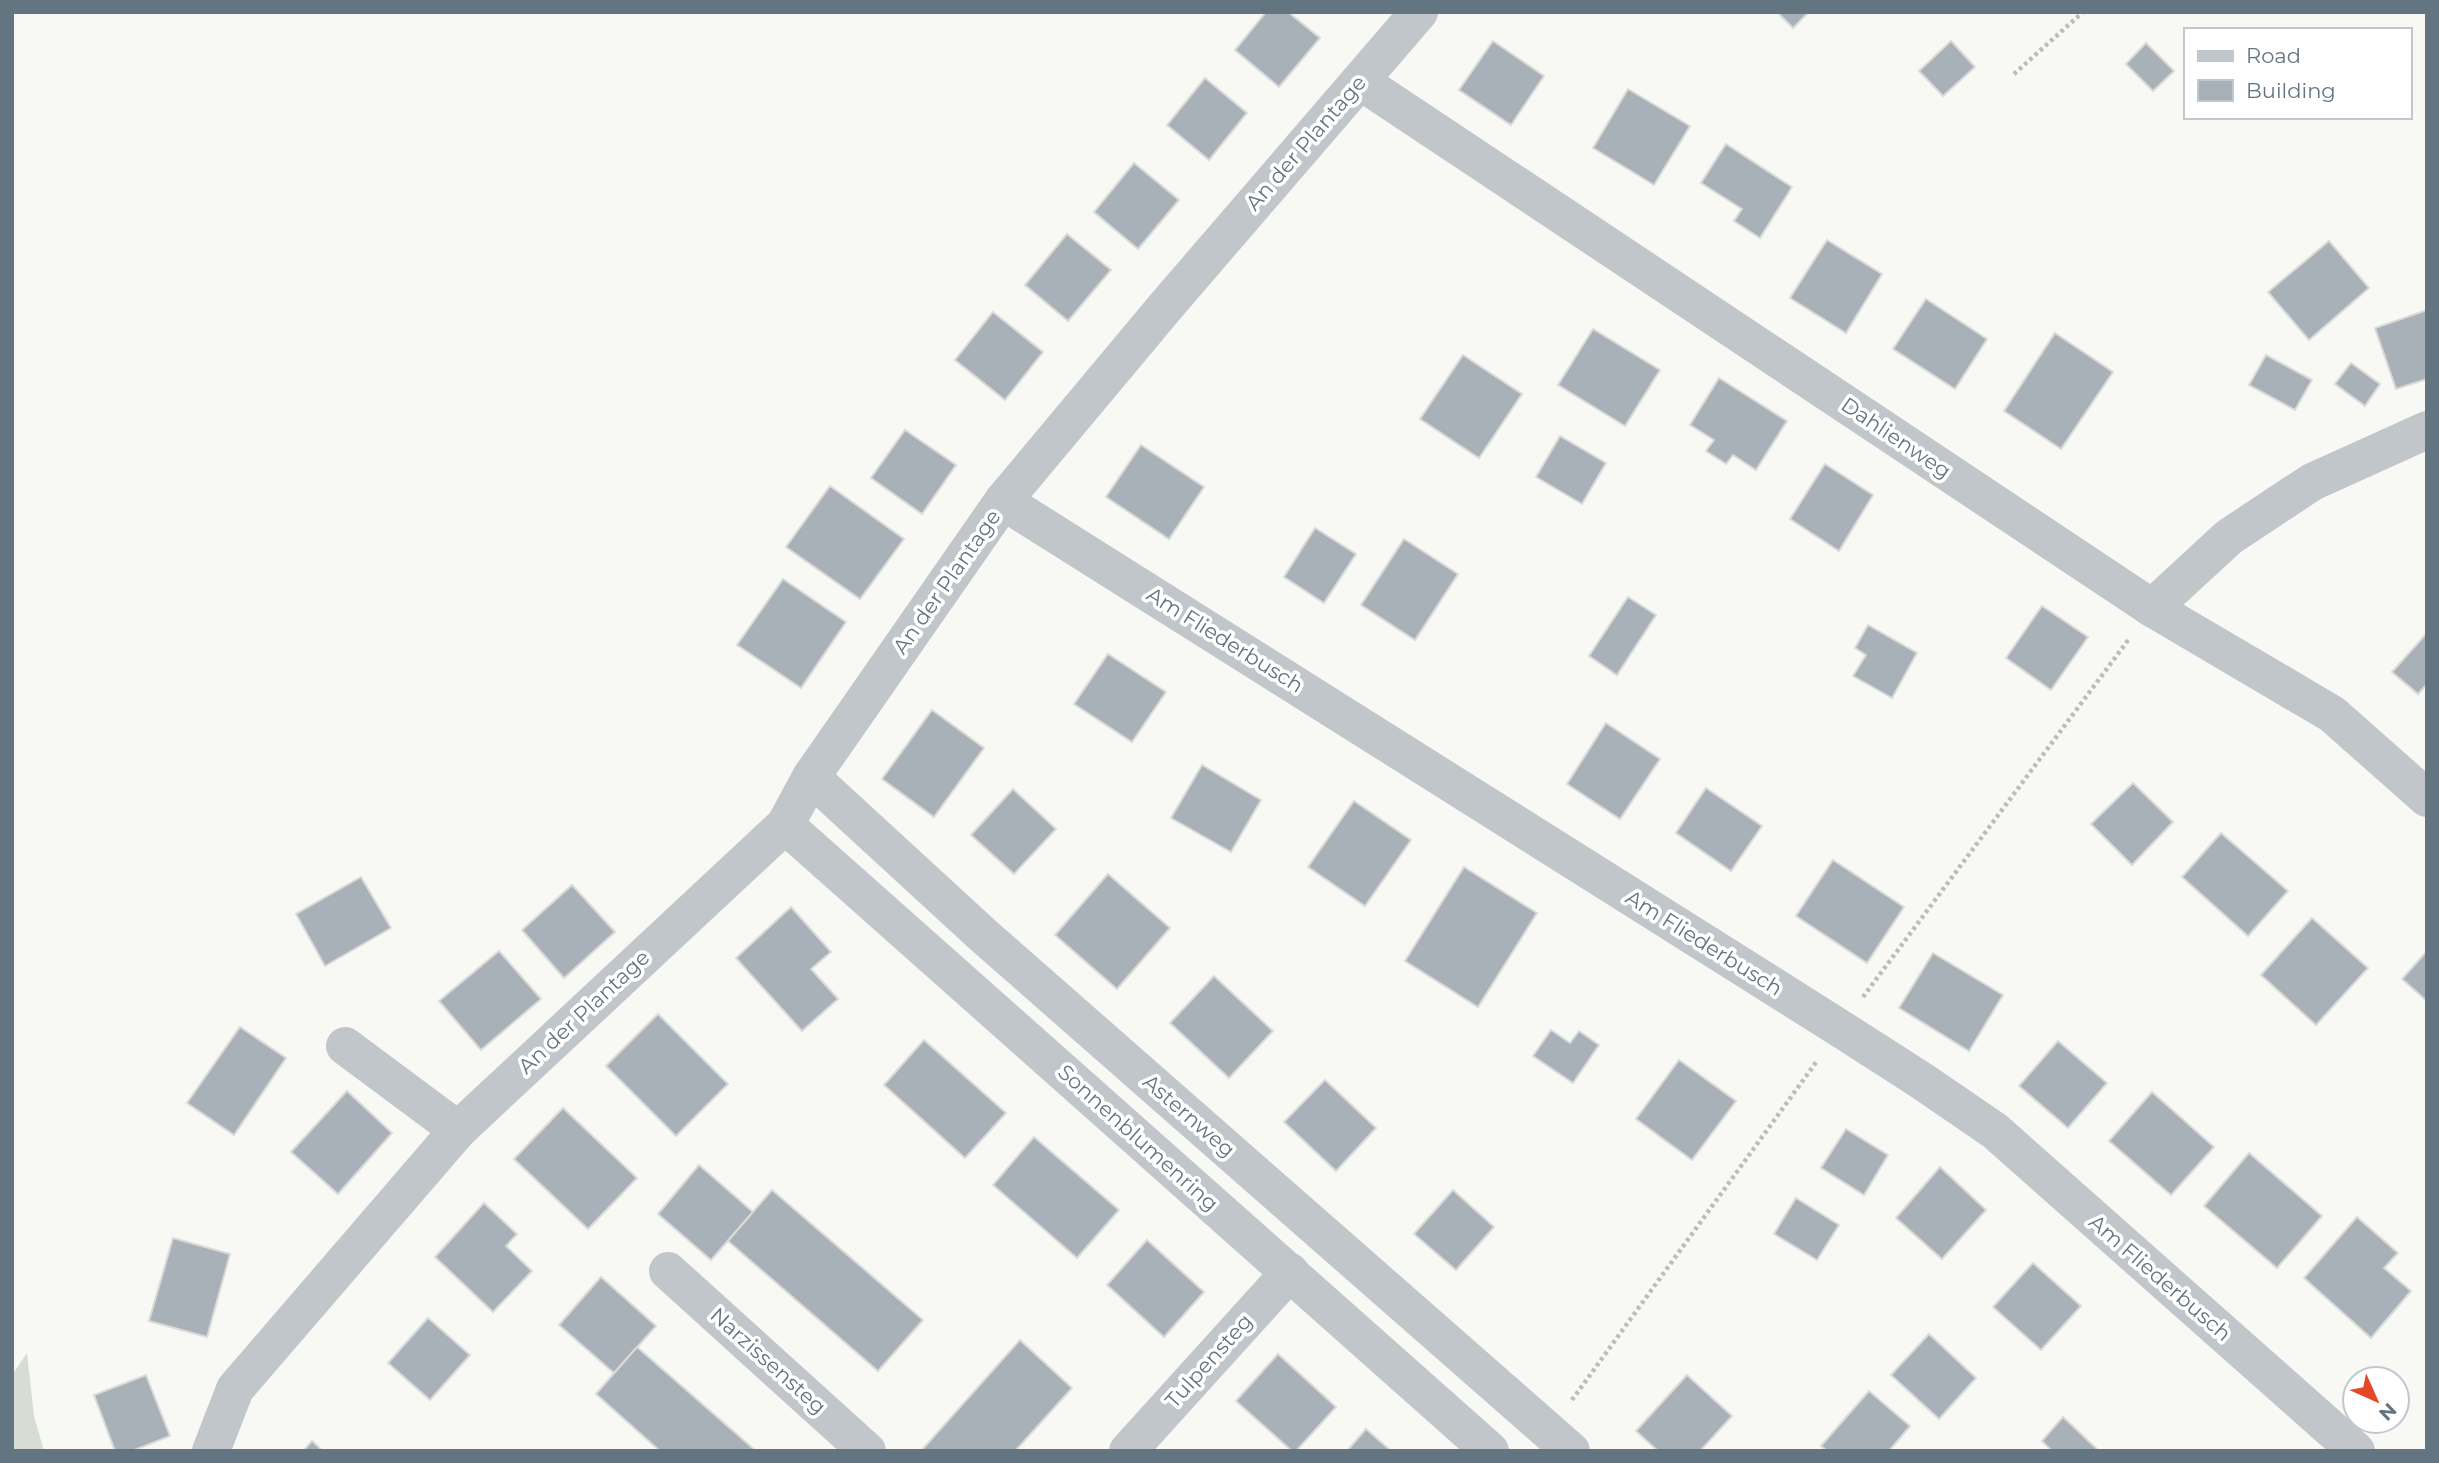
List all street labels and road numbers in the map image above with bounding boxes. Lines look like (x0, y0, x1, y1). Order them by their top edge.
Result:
street label: An der Plantage (1240, 70, 1371, 215)
street label: Dahlienweg (1837, 392, 1956, 483)
street label: An der Plantage (887, 505, 1006, 659)
street label: Am Fliederbusch (1142, 581, 1308, 698)
street label: Am Fliederbusch (1621, 884, 1787, 1001)
street label: An der Plantage (513, 944, 655, 1079)
street label: Sonnenblumenring (1053, 1059, 1224, 1216)
street label: Asternweg (1138, 1069, 1240, 1162)
street label: Am Fliederbusch (2084, 1209, 2236, 1346)
street label: Narzissensteg (705, 1302, 831, 1419)
street label: Tulpensteg (1160, 1308, 1257, 1413)

